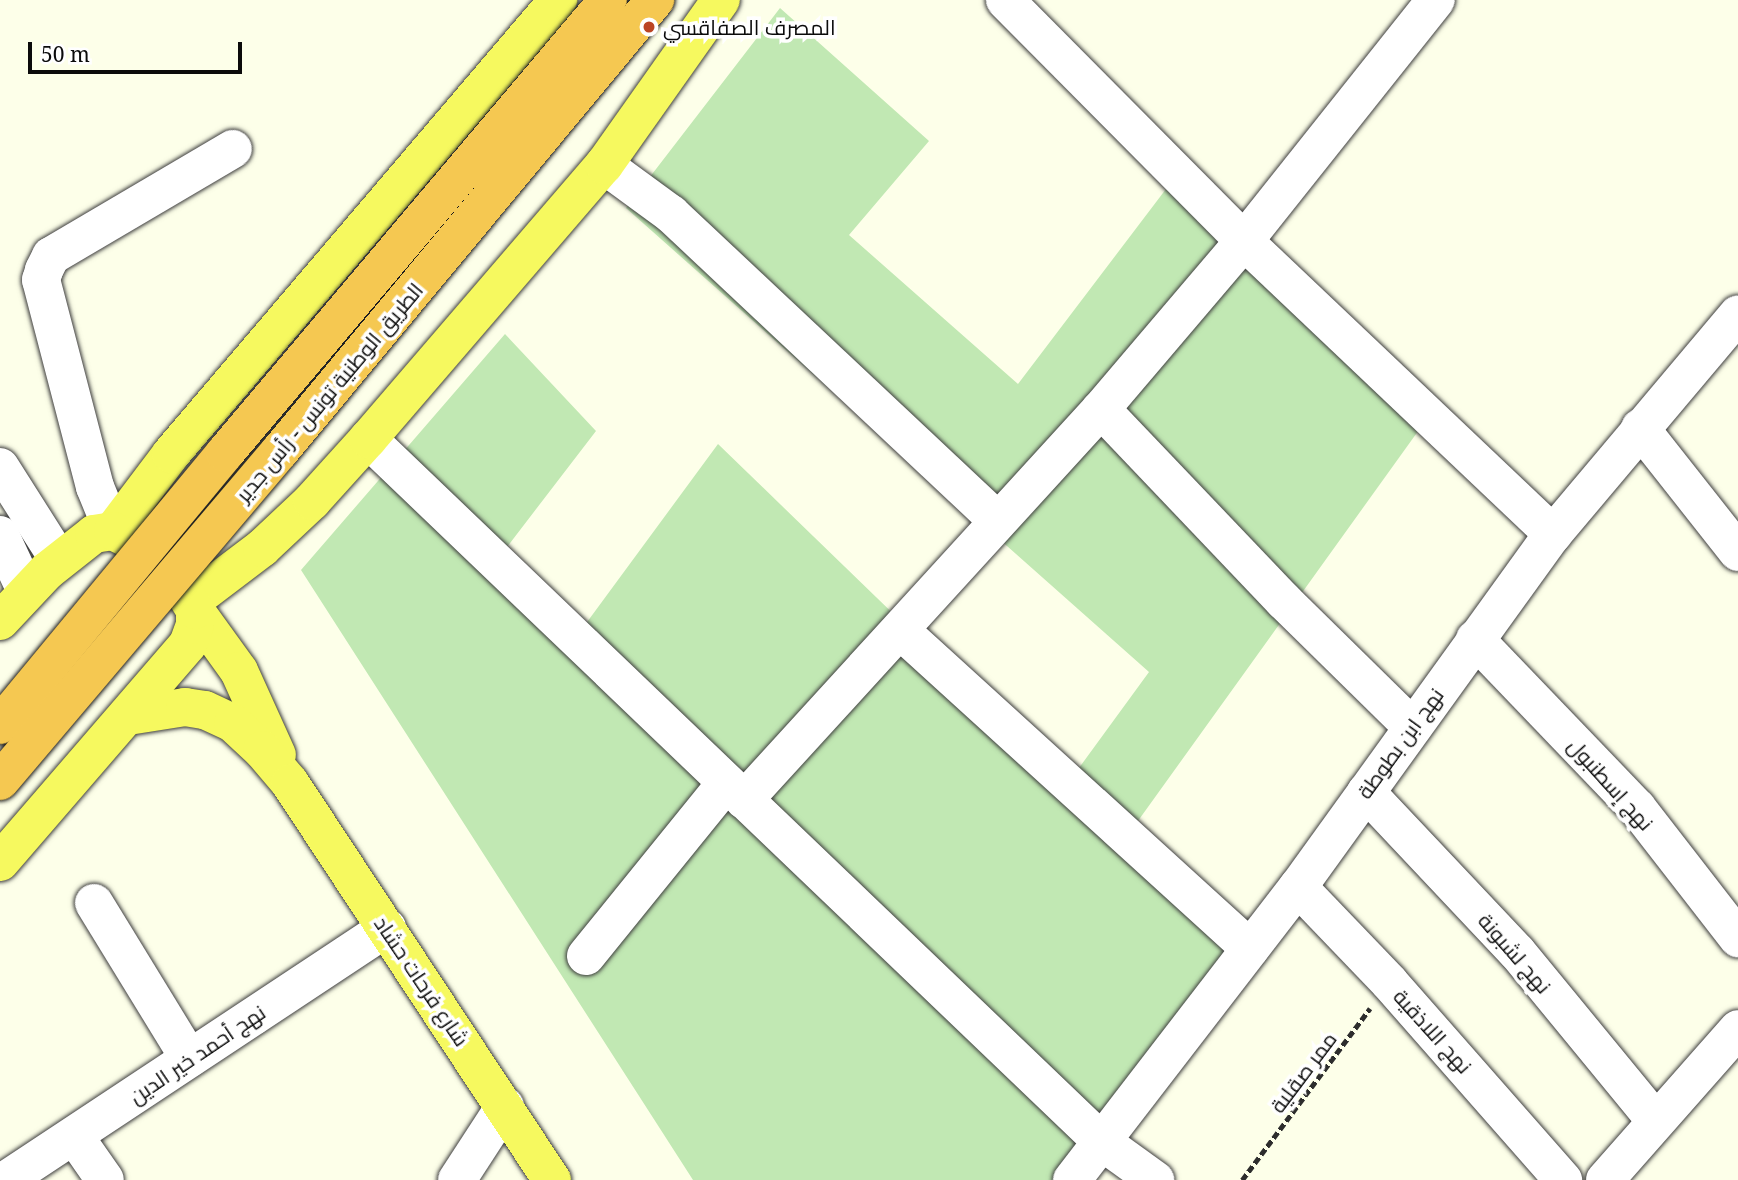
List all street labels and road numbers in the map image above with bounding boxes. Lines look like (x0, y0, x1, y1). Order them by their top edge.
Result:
street label: الطريق الوطنية تونس - رأس جدير (230, 277, 428, 507)
street label: نهج ابن بطوطة (1351, 683, 1449, 803)
street label: نهج إسطنبول (1563, 733, 1659, 835)
street label: نهج لشبونة (1473, 908, 1557, 998)
street label: شارع فرحات حشاد (369, 911, 475, 1051)
street label: نهج اللاذقية (1389, 984, 1477, 1078)
street label: نهج أحمد خير الدين (124, 999, 270, 1109)
street label: ممر صقلية (1264, 1027, 1342, 1117)

